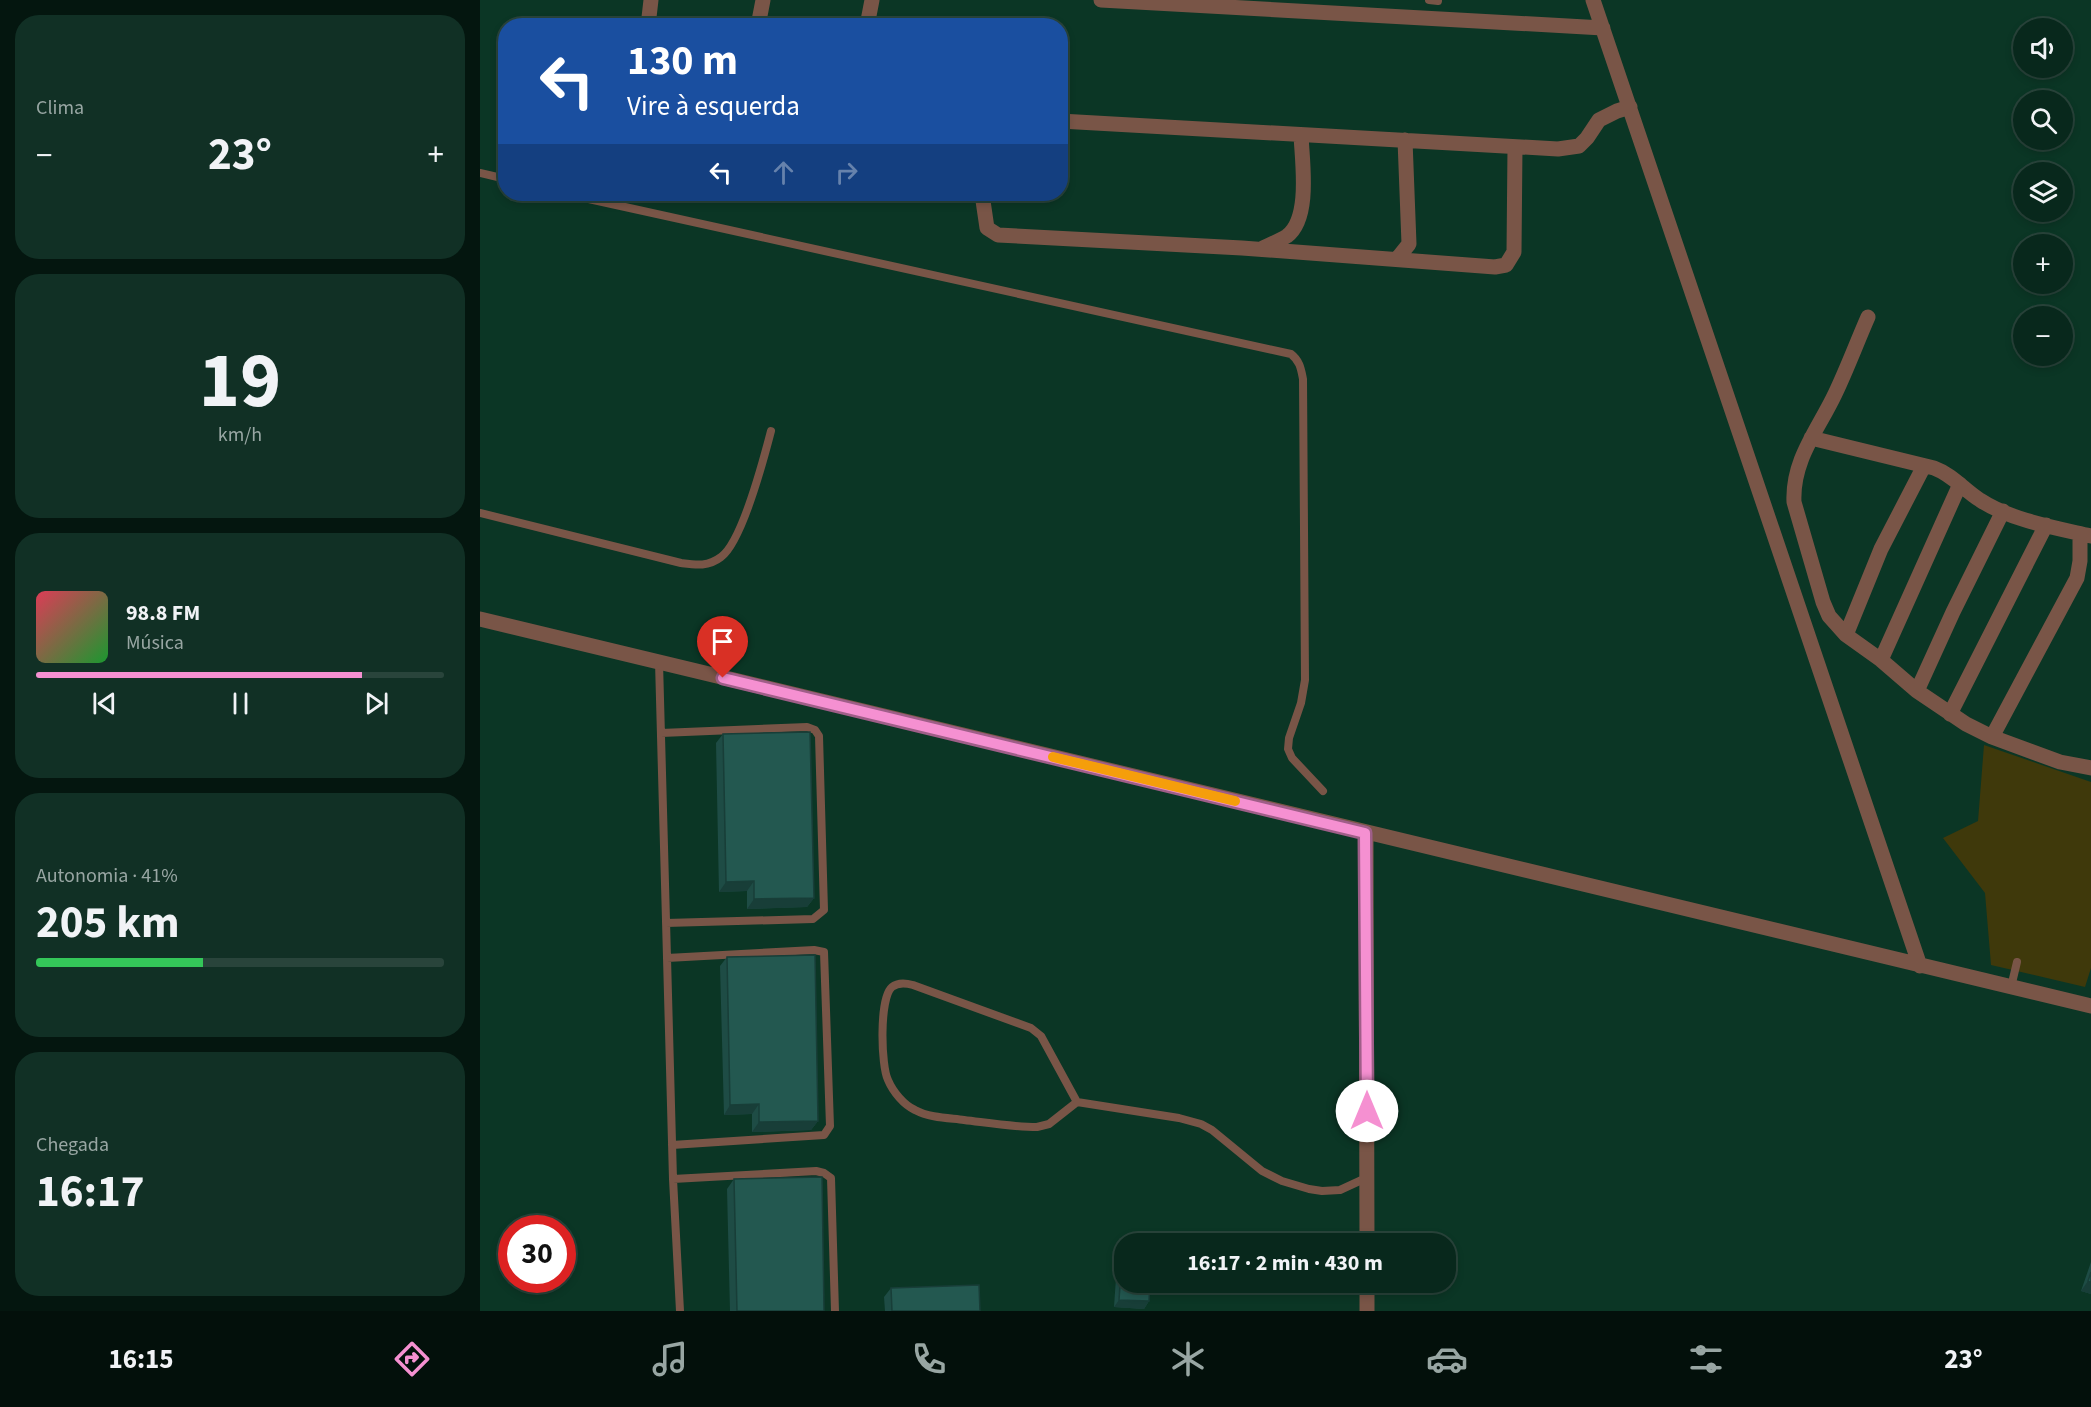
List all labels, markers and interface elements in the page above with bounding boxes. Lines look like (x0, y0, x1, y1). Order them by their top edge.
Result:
map controls (2013, 18, 2073, 366)
button: sound (2013, 18, 2073, 78)
text: 130 m (627, 31, 738, 91)
icon: left (528, 42, 606, 120)
text: Vire à esquerda (627, 87, 800, 126)
button: search (2013, 90, 2073, 150)
text: Clima (36, 94, 84, 122)
text: 23° (208, 123, 272, 187)
text: − (36, 132, 52, 179)
text: + (428, 132, 444, 179)
icon: left (704, 156, 737, 189)
icon: ahead (767, 156, 800, 189)
icon: right (830, 156, 863, 189)
button: layers (2013, 162, 2073, 222)
button: + (2013, 234, 2073, 294)
button: − (2013, 306, 2073, 366)
text: 19 (199, 326, 281, 437)
text: km/h (218, 421, 262, 449)
text: 98.8 FM (126, 597, 200, 629)
pin (697, 616, 748, 678)
icon: arrive (706, 625, 739, 658)
text: Música (126, 629, 184, 657)
icon: previous (88, 687, 121, 720)
icon: pause (224, 687, 257, 720)
icon: next (360, 687, 393, 720)
text: Autonomia · 41% (36, 862, 178, 890)
text: 205 km (36, 891, 180, 955)
position arrow (1335, 1079, 1399, 1143)
text: Chegada (36, 1131, 109, 1159)
text: 16:17 (36, 1160, 145, 1224)
speed limit sign: 30 (498, 1215, 576, 1293)
text: 16:17 · 2 min · 430 m (1187, 1247, 1383, 1279)
icon: directions (391, 1338, 433, 1380)
icon: music (649, 1338, 691, 1380)
icon: phone (908, 1338, 950, 1380)
icon: climate (1167, 1338, 1209, 1380)
icon: car (1426, 1338, 1468, 1380)
icon: filters (1685, 1338, 1727, 1380)
text: 16:15 (108, 1340, 174, 1379)
text: 23° (1944, 1340, 1983, 1379)

